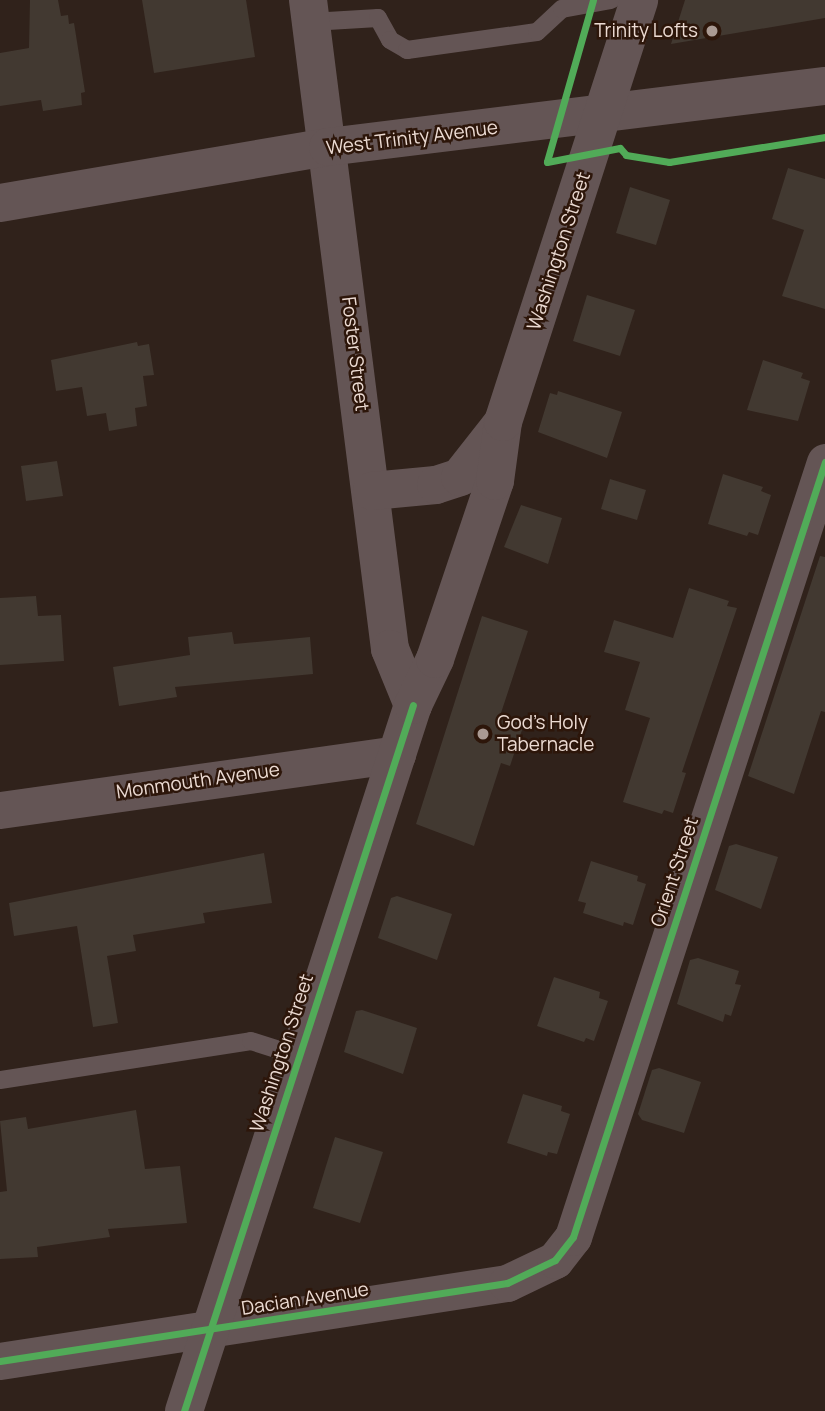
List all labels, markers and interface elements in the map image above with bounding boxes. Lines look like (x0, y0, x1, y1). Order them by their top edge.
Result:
place label: Trinity Lofts (594, 20, 698, 42)
marker: Trinity Lofts (704, 23, 720, 39)
street label: West Trinity Avenue (325, 116, 499, 160)
street label: Washington Street (523, 169, 595, 333)
street label: Foster Street (337, 295, 373, 413)
place label: God's Holy Tabernacle (497, 712, 594, 756)
marker: God's Holy Tabernacle (475, 726, 491, 742)
street label: Monmouth Avenue (115, 758, 281, 804)
street label: Orient Street (646, 814, 704, 930)
street label: Washington Street (246, 971, 318, 1135)
street label: Dacian Avenue (240, 1278, 370, 1320)

